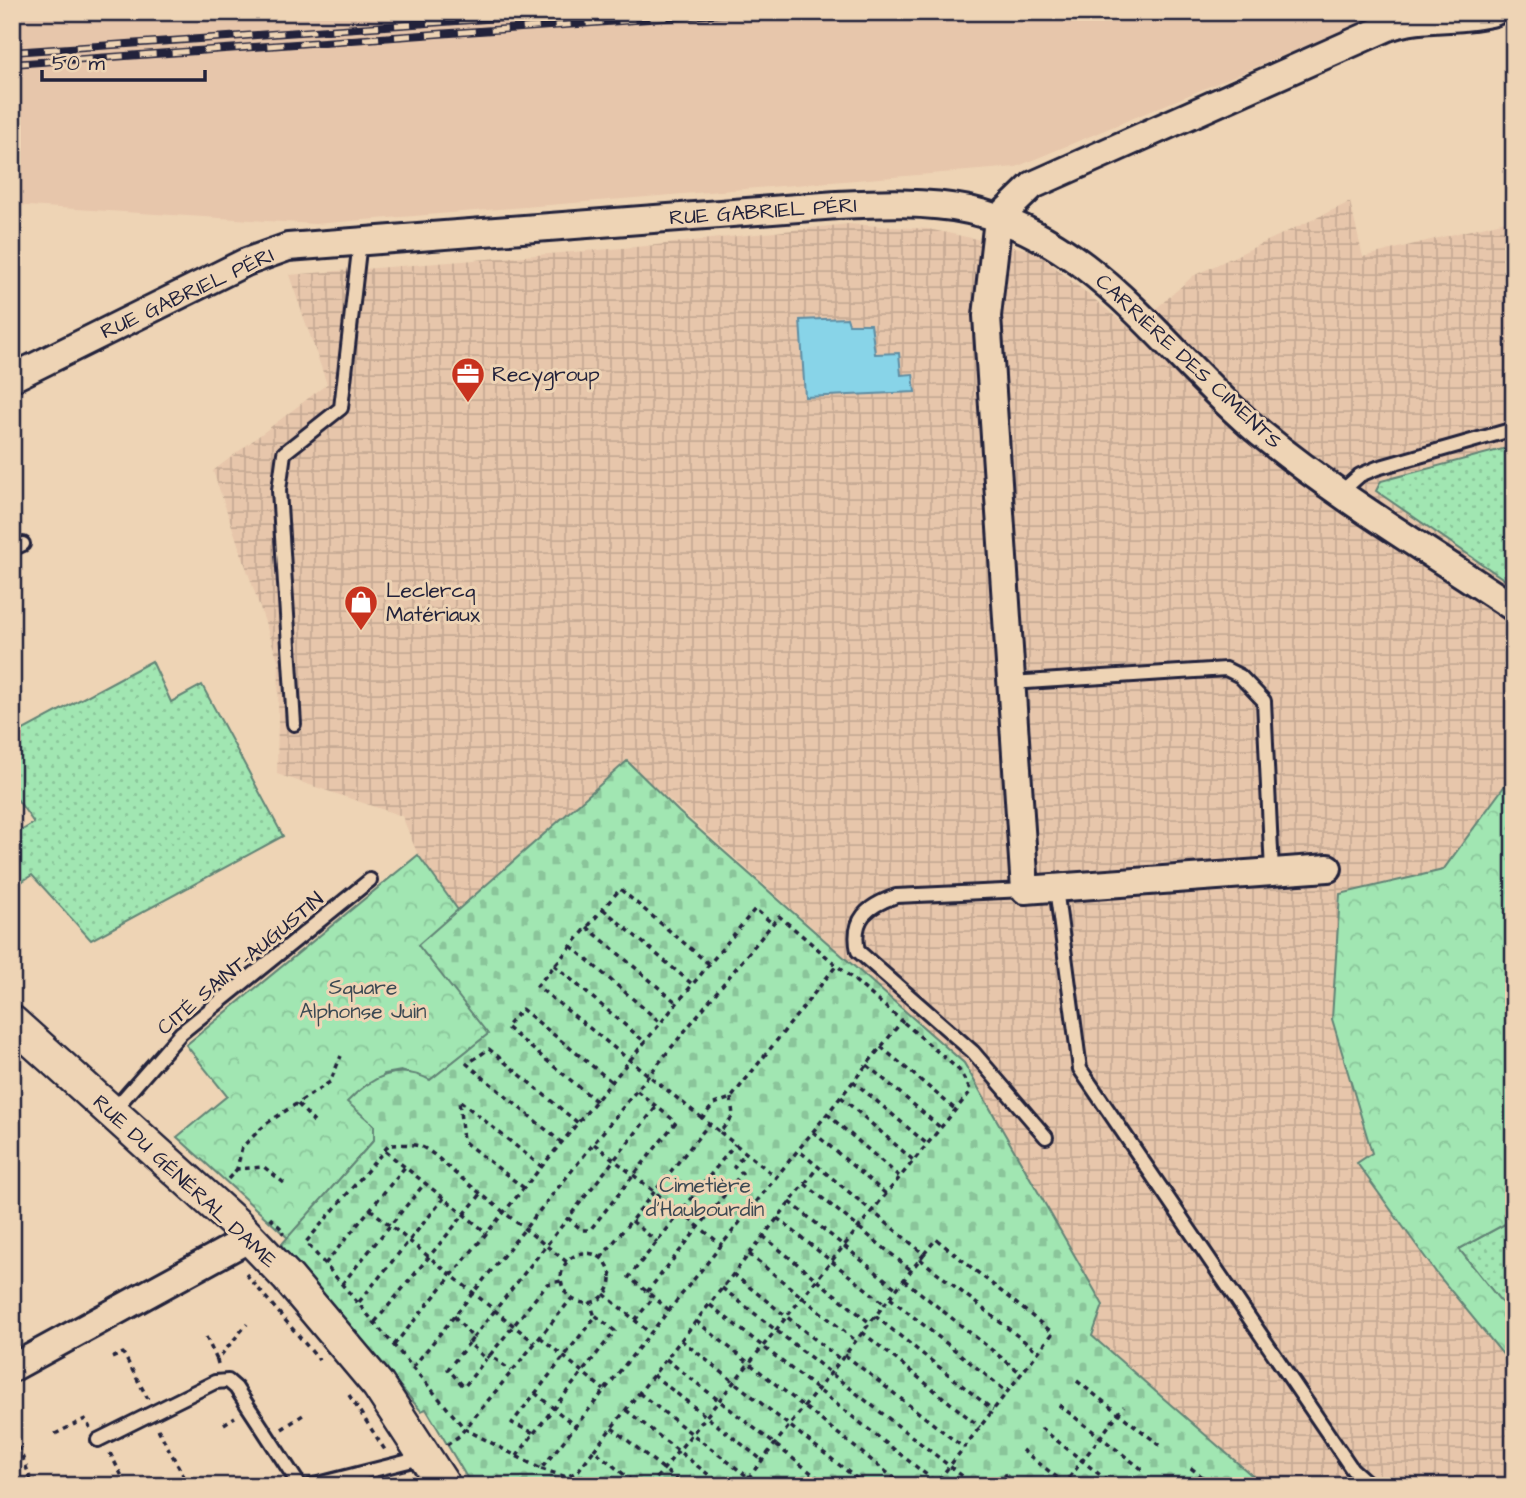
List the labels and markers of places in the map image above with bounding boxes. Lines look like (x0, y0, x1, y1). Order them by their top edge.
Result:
office icon: Recygroup (449, 355, 487, 404)
place label: Recygroup (492, 360, 600, 391)
place label: Leclercq Matériaux (386, 576, 480, 629)
shop icon: Leclercq Matériaux (342, 583, 380, 632)

